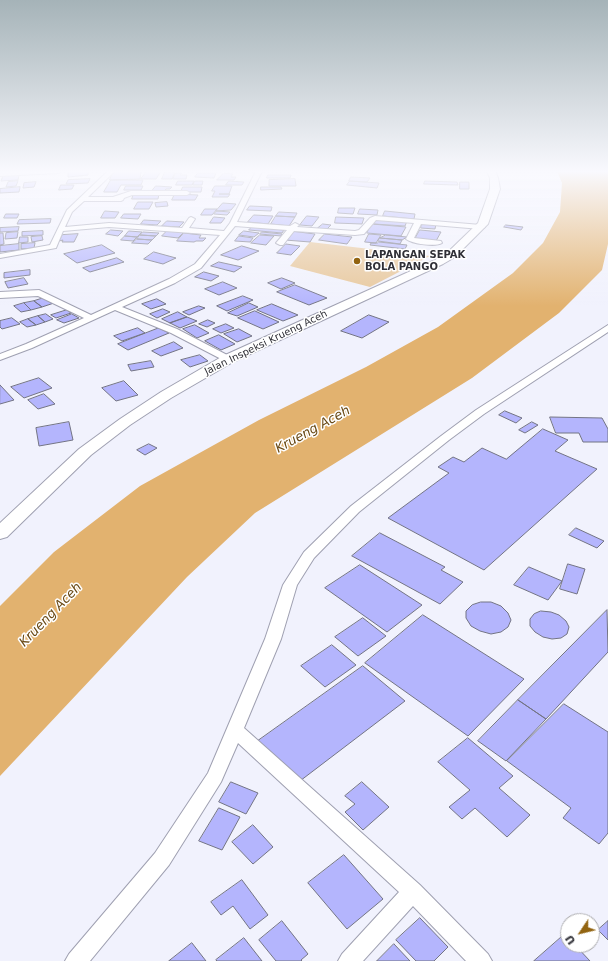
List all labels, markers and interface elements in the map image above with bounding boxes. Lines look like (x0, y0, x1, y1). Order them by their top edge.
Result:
place label: LAPANGAN SEPAK BOLA PANGO (365, 249, 465, 272)
marker: LAPANGAN SEPAK BOLA PANGO (352, 256, 362, 266)
street label: Jalan Inspeksi Krueng Aceh (203, 308, 329, 378)
water label: Krueng Aceh (273, 403, 353, 457)
water label: Krueng Aceh (17, 580, 85, 650)
north arrow (560, 913, 600, 953)
text: U (563, 932, 578, 947)

